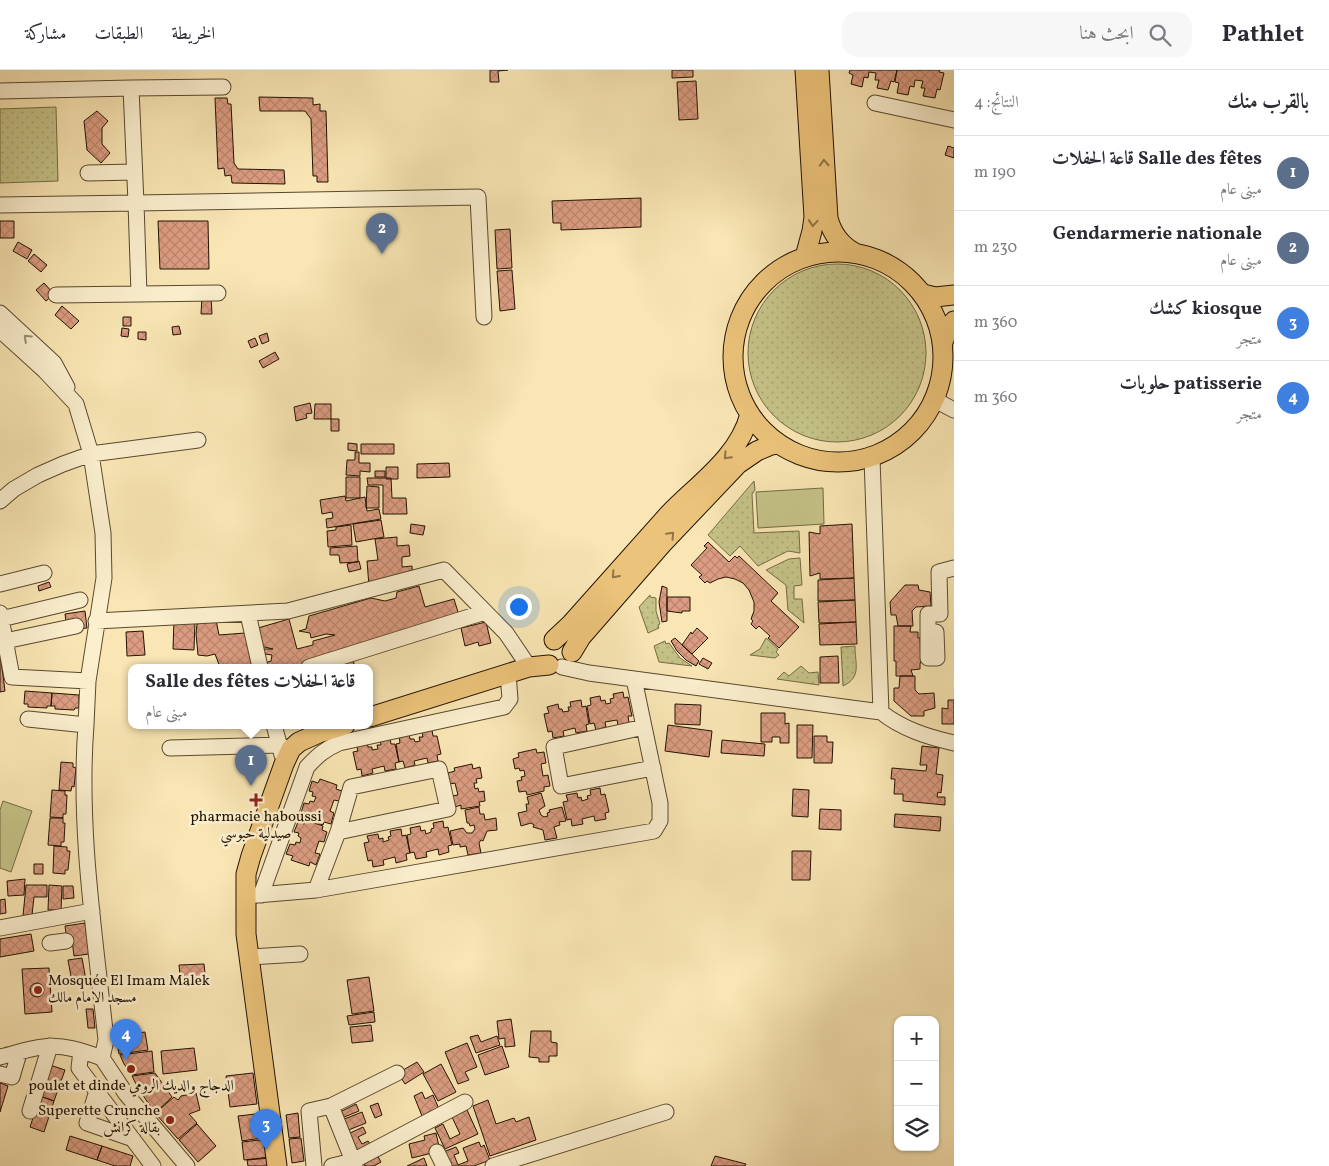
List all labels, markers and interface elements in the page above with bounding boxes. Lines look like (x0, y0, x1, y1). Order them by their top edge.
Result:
search box (842, 12, 1192, 57)
text: Pathlet (1222, 18, 1304, 52)
text: ابحث هنا (1079, 21, 1134, 47)
icon: search (1146, 21, 1174, 49)
text: مشاركة (25, 22, 66, 47)
text: الطبقات (94, 22, 143, 47)
text: الخريطة (171, 22, 215, 47)
text: بالقرب منك (1227, 88, 1309, 117)
text: النتائج: 4 (974, 92, 1019, 114)
text: Salle des fêtes قاعة الحفلات (1052, 146, 1262, 172)
one-way arrow (819, 159, 830, 167)
text: 190 m (974, 162, 1016, 184)
text: 1 (1290, 162, 1296, 184)
text: مبنى عام (1220, 179, 1262, 201)
pin: 2 (366, 213, 398, 254)
one-way arrow (808, 220, 819, 228)
text: Gendarmerie nationale (1053, 221, 1262, 247)
text: 230 m (974, 237, 1017, 259)
text: 2 (1289, 237, 1297, 259)
text: مبنى عام (1220, 250, 1262, 272)
text: kiosque كشك (1149, 296, 1262, 322)
text: 360 m (974, 312, 1017, 334)
text: 3 (1289, 312, 1297, 334)
text: متجر (1237, 329, 1262, 351)
one-way arrow (24, 335, 33, 344)
text: patisserie حلويات (1120, 371, 1262, 397)
text: 360 m (974, 387, 1017, 409)
text: 4 (1288, 387, 1298, 409)
text: متجر (1237, 404, 1262, 426)
one-way arrow (723, 451, 732, 460)
one-way arrow (665, 532, 674, 541)
one-way arrow (612, 569, 621, 578)
your location (506, 594, 532, 620)
popup (128, 664, 373, 729)
text: Salle des fêtes قاعة الحفلات (145, 669, 356, 695)
text: مبنى عام (145, 702, 187, 724)
pin: 1 (235, 745, 267, 786)
marker: pharmacie haboussi صيدلية حبوسي (250, 794, 262, 806)
place label: pharmacie haboussi صيدلية حبوسي (190, 807, 322, 847)
place label: Mosquée El Imam Malek مسجد الامام مالك (48, 971, 210, 1010)
marker: Mosquée El Imam Malek مسجد الامام مالك (32, 984, 44, 996)
map controls (894, 1016, 939, 1151)
button: + (894, 1016, 939, 1061)
pin: 4 (110, 1019, 142, 1060)
button: − (894, 1061, 939, 1106)
marker: poulet et dinde الدجاج والديك الرومي (125, 1063, 137, 1075)
place label: poulet et dinde الدجاج والديك الرومي (28, 1076, 234, 1098)
place label: Superette Crunche بقالة كرانش (38, 1101, 160, 1139)
button: layers (894, 1106, 939, 1151)
pin: 3 (250, 1109, 282, 1150)
marker: Superette Crunche بقالة كرانش (164, 1114, 176, 1126)

